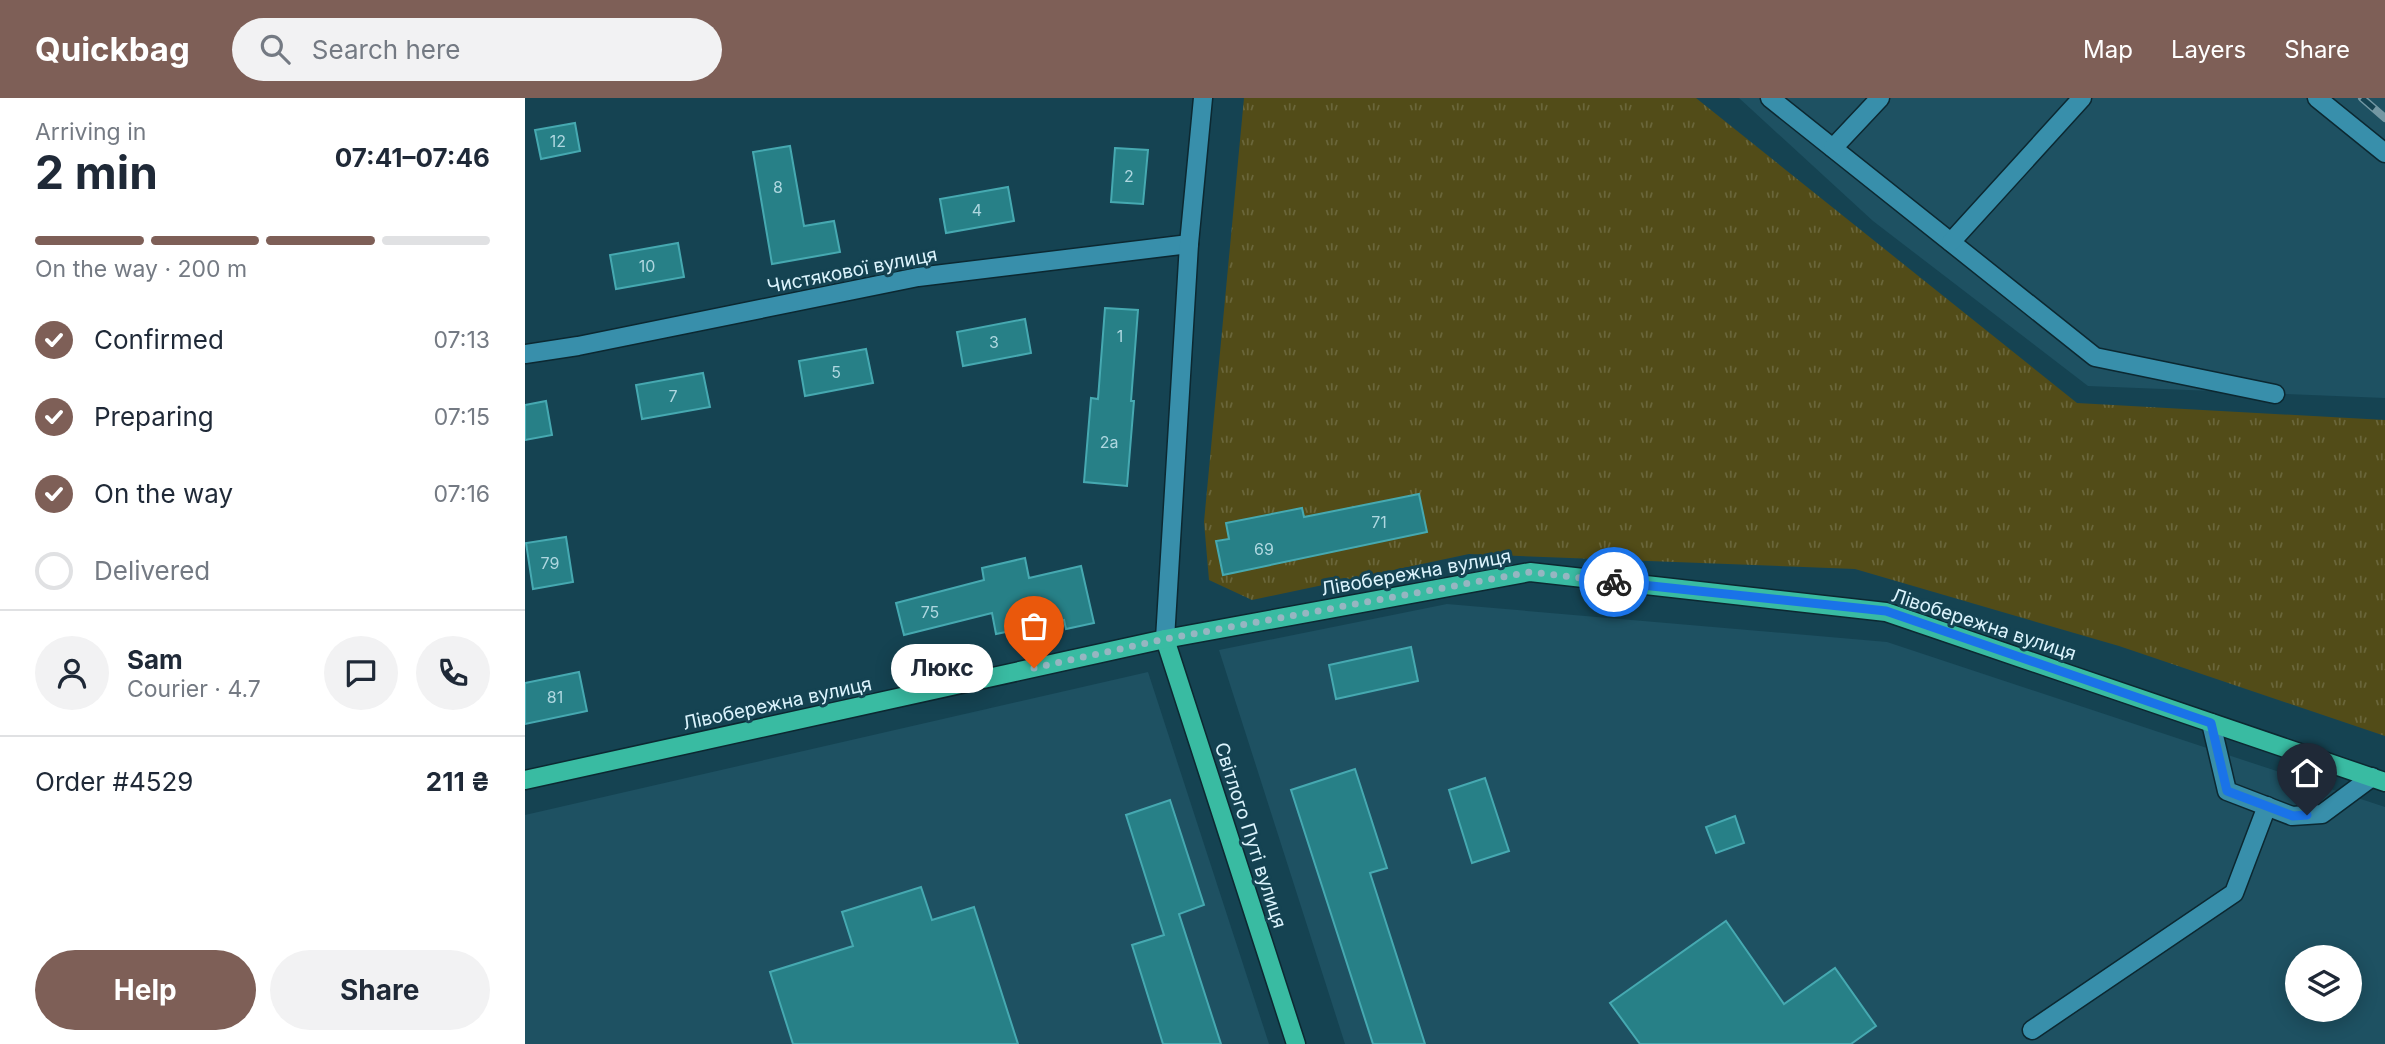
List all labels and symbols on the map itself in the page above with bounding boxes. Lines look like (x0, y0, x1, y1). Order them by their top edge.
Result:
house number: 12 (550, 131, 566, 151)
house number: 2 (1124, 166, 1134, 186)
house number: 8 (773, 177, 783, 197)
house number: 4 (972, 200, 982, 220)
street label: Чистякової вулиця (765, 243, 939, 298)
house number: 10 (639, 256, 655, 276)
house number: 1 (1117, 326, 1123, 346)
house number: 3 (989, 332, 999, 352)
house number: 5 (831, 362, 841, 382)
house number: 7 (668, 386, 678, 406)
house number: 2а (1100, 432, 1118, 452)
house number: 71 (1371, 512, 1387, 532)
house number: 69 (1254, 539, 1274, 559)
street label: Лівобережна вулиця (1319, 544, 1513, 601)
courier (1579, 547, 1649, 617)
house number: 79 (541, 553, 559, 573)
street label: Лівобережна вулиця (1889, 584, 2079, 665)
pin (1004, 596, 1064, 668)
house number: 75 (921, 602, 939, 622)
callout: Люкс (890, 644, 992, 692)
street label: Лівобережна вулиця (680, 672, 874, 735)
house number: 81 (547, 687, 563, 707)
street label: Світлого Путі вулиця (1210, 739, 1291, 931)
pin (2277, 743, 2337, 815)

